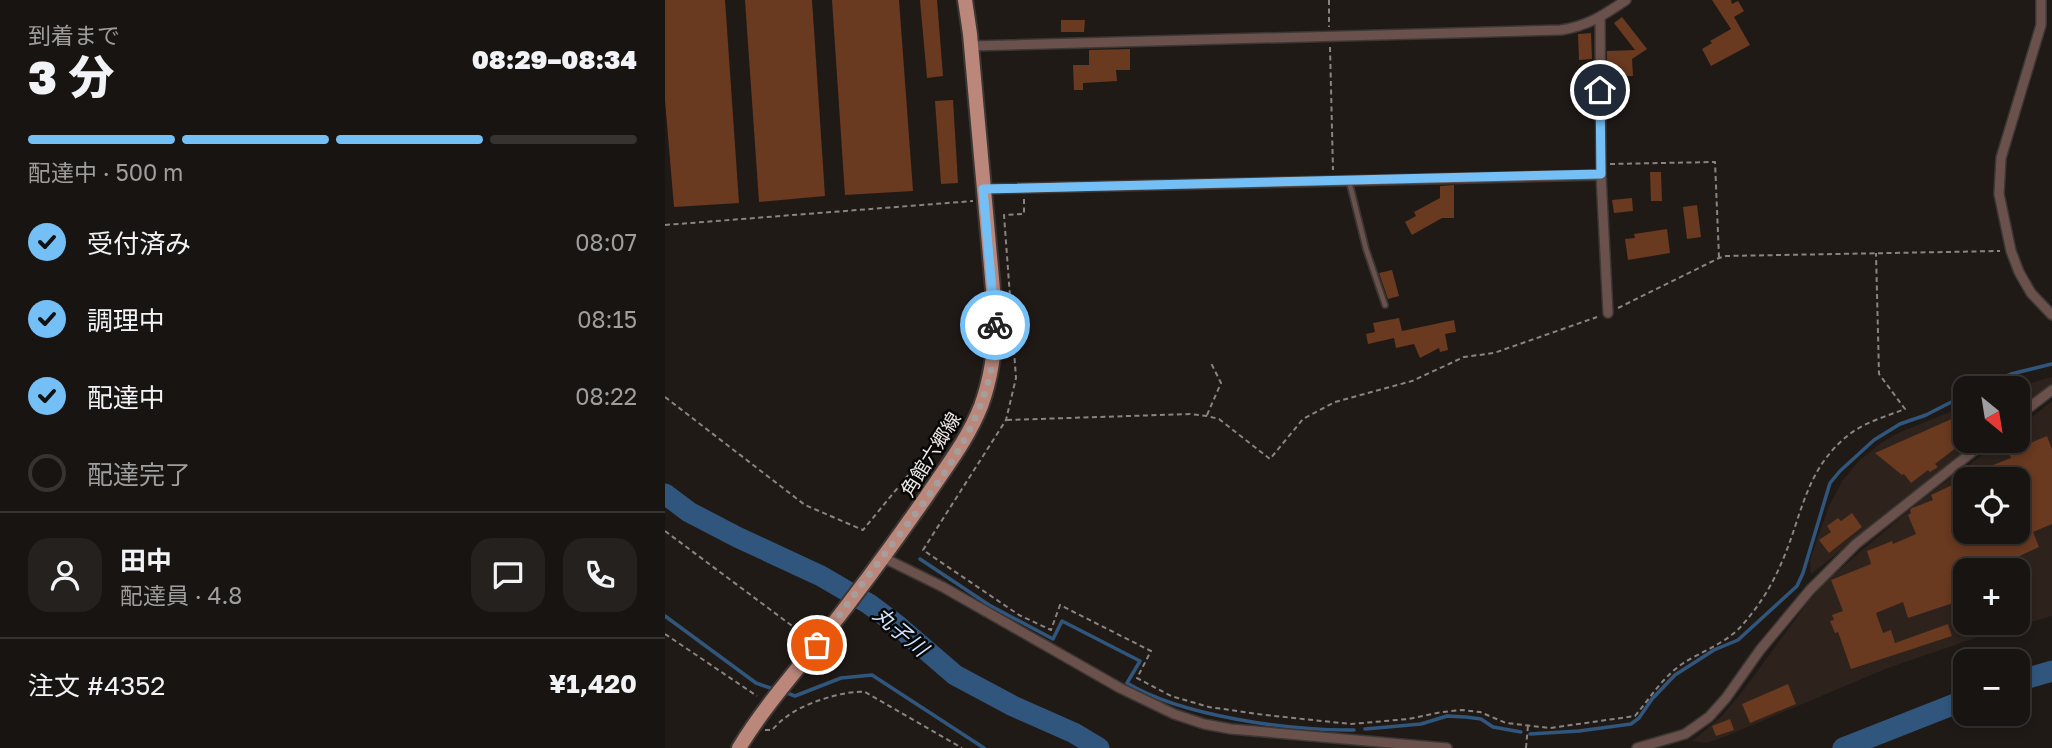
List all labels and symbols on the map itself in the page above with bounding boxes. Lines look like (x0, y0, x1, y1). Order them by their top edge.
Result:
pin (1570, 60, 1630, 120)
courier (960, 290, 1030, 360)
north arrow (1953, 376, 2030, 453)
street label: 角館六郷線 (895, 408, 965, 500)
water label: 丸子川 (869, 601, 935, 662)
pin (787, 615, 847, 675)

